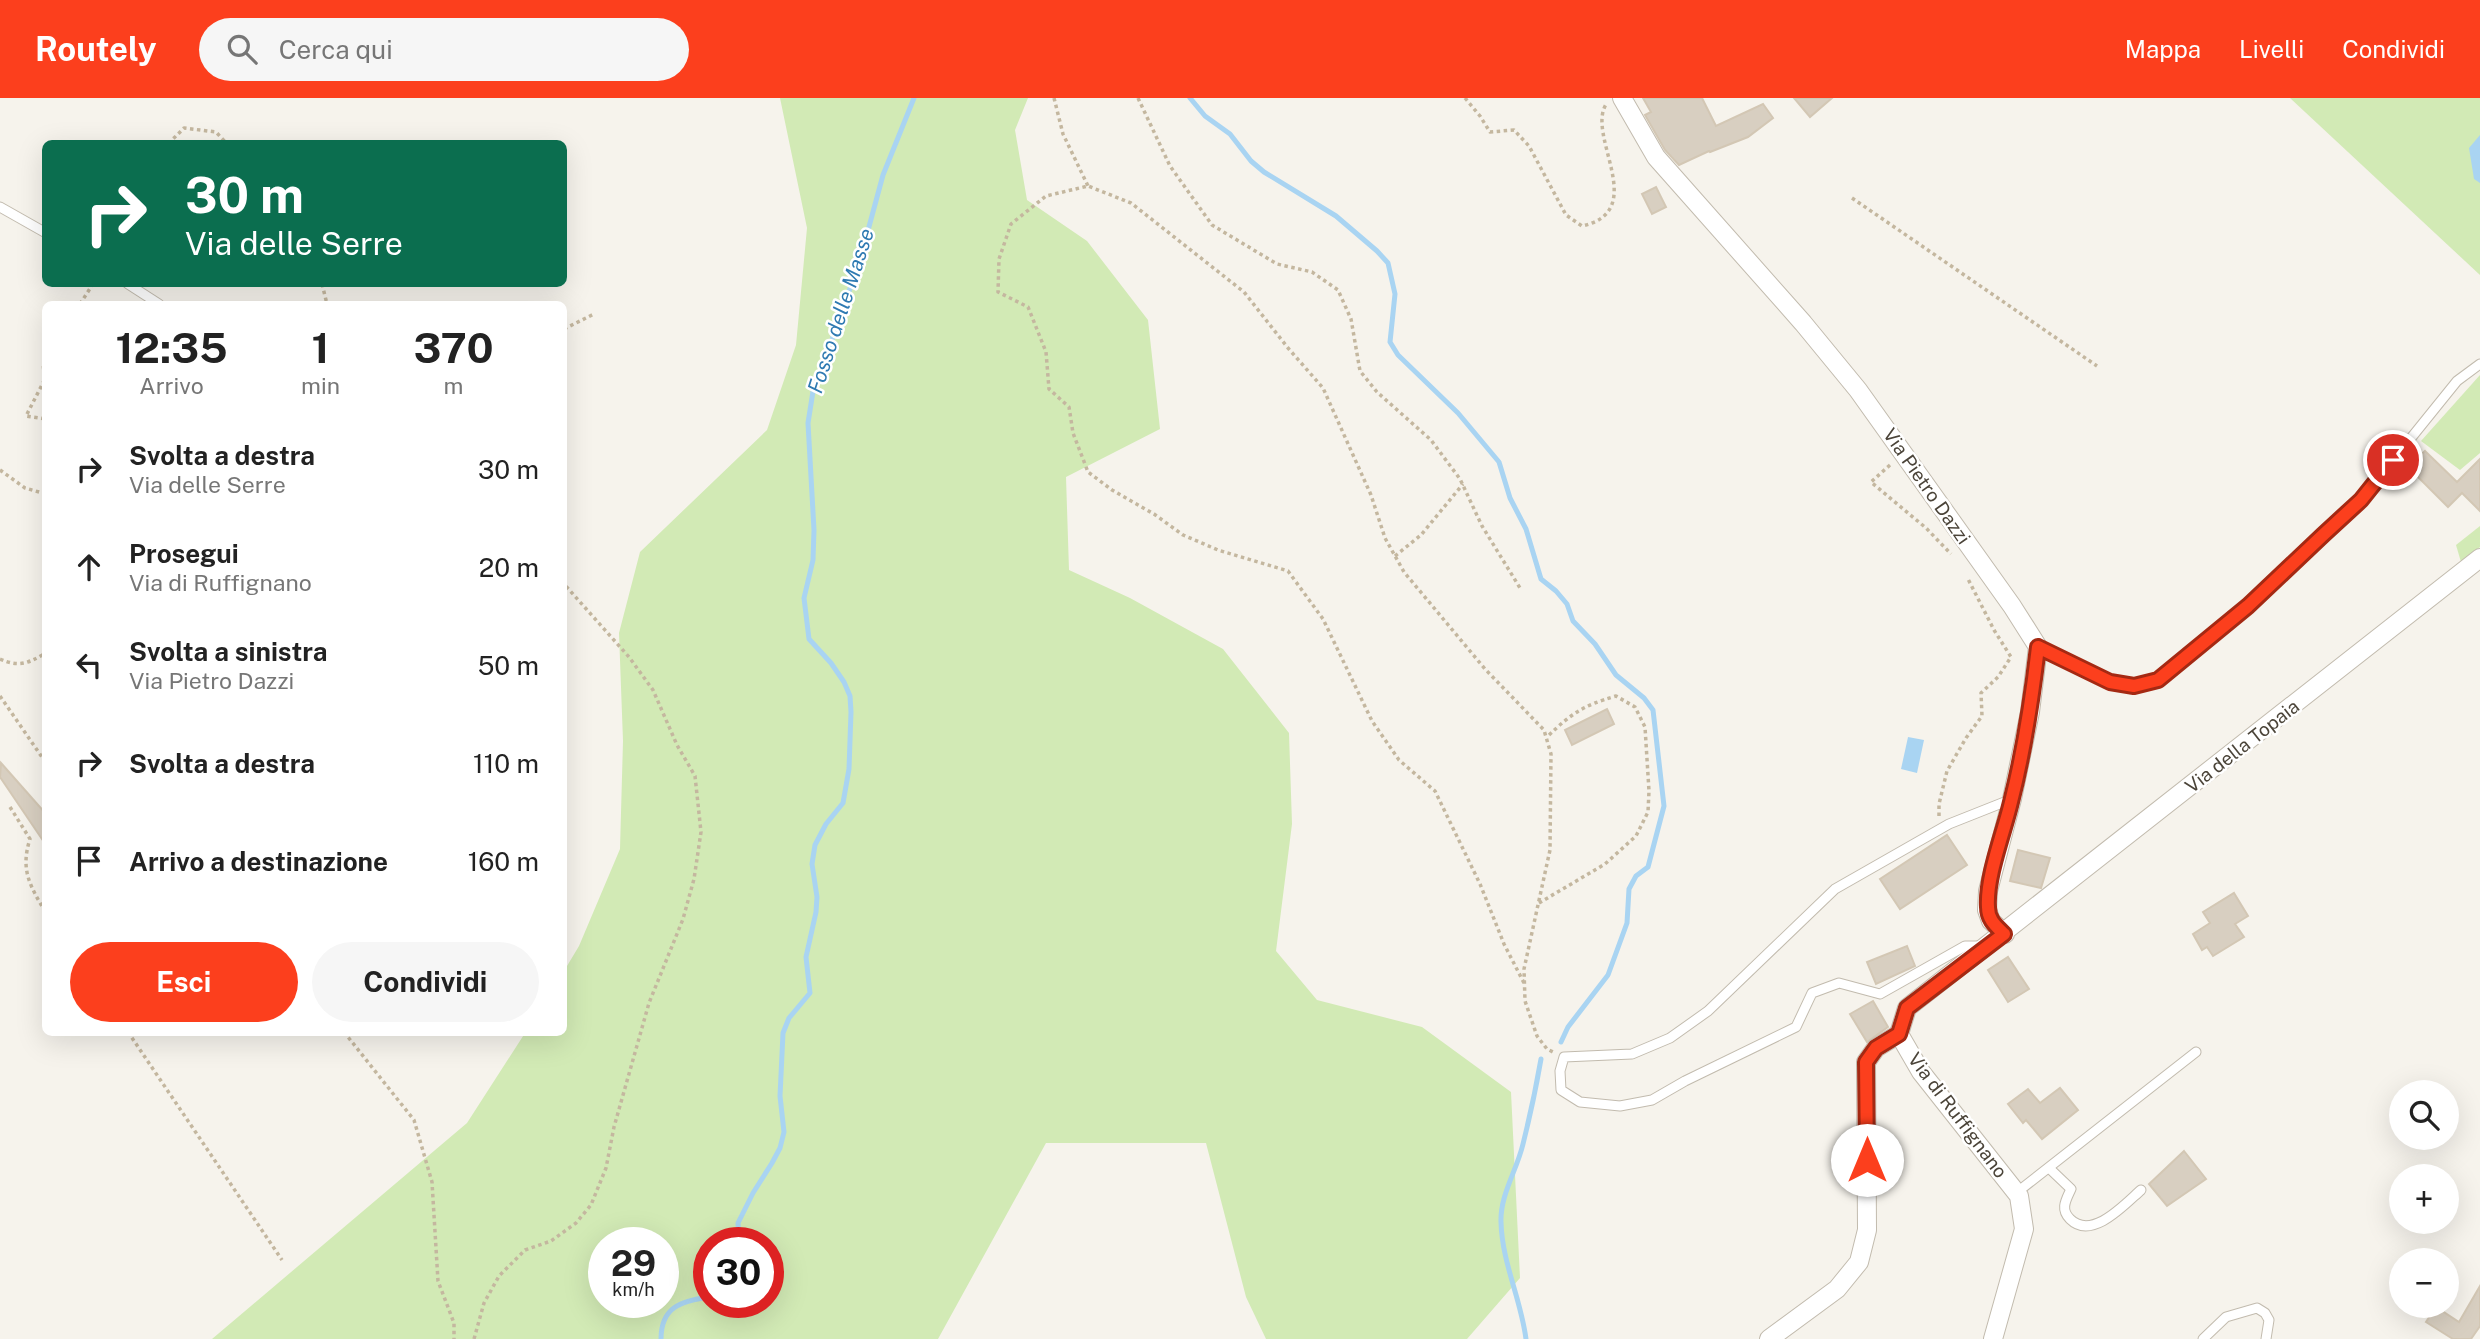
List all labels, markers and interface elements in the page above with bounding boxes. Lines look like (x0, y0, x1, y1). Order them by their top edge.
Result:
search box (199, 18, 689, 81)
text: Routely (35, 30, 157, 68)
icon: search (223, 30, 261, 68)
text: Cerca qui (279, 34, 393, 65)
text: Mappa (2125, 35, 2201, 63)
text: Livelli (2239, 35, 2304, 63)
text: Condividi (2342, 35, 2445, 63)
text: 30 m (185, 166, 304, 224)
icon: right (70, 168, 161, 259)
text: Via delle Serre (185, 225, 403, 262)
water label: Fosso delle Masse (802, 225, 879, 396)
text: 12:35 (115, 323, 228, 372)
text: 1 (312, 323, 330, 372)
text: 370 (413, 323, 494, 372)
text: Arrivo (139, 372, 204, 399)
text: min (301, 372, 340, 399)
text: m (444, 372, 463, 399)
street label: Via Pietro Dazzi (1879, 424, 1975, 548)
pin (2363, 430, 2423, 490)
text: Svolta a destra (129, 440, 315, 471)
icon: arrive (2374, 441, 2412, 479)
icon: right (70, 450, 108, 488)
text: 30 m (478, 454, 539, 485)
text: Via delle Serre (129, 471, 286, 498)
text: Prosegui (129, 538, 239, 569)
icon: ahead (70, 548, 108, 586)
text: 20 m (479, 552, 539, 583)
text: Via di Ruffignano (129, 569, 312, 596)
text: Svolta a sinistra (129, 636, 327, 667)
icon: left (70, 646, 108, 684)
text: 50 m (478, 650, 539, 681)
text: Via Pietro Dazzi (129, 667, 294, 694)
street label: Via della Topaia (2181, 695, 2303, 797)
icon: right (70, 744, 108, 782)
text: Svolta a destra (129, 748, 315, 779)
text: 110 m (473, 748, 539, 779)
icon: arrive (70, 842, 108, 880)
text: Arrivo a destinazione (129, 846, 388, 877)
text: 160 m (468, 846, 539, 877)
button: Esci (70, 942, 298, 1022)
button: Condividi (312, 942, 539, 1022)
street label: Via di Ruffignano (1904, 1048, 2012, 1182)
map controls (2389, 1080, 2459, 1318)
button: search (2389, 1080, 2459, 1150)
position arrow (1830, 1123, 1904, 1197)
button: + (2389, 1164, 2459, 1234)
speed limit sign: 30 (693, 1227, 784, 1318)
text: 29 (611, 1243, 656, 1284)
button: − (2389, 1248, 2459, 1318)
text: km/h (612, 1279, 655, 1300)

